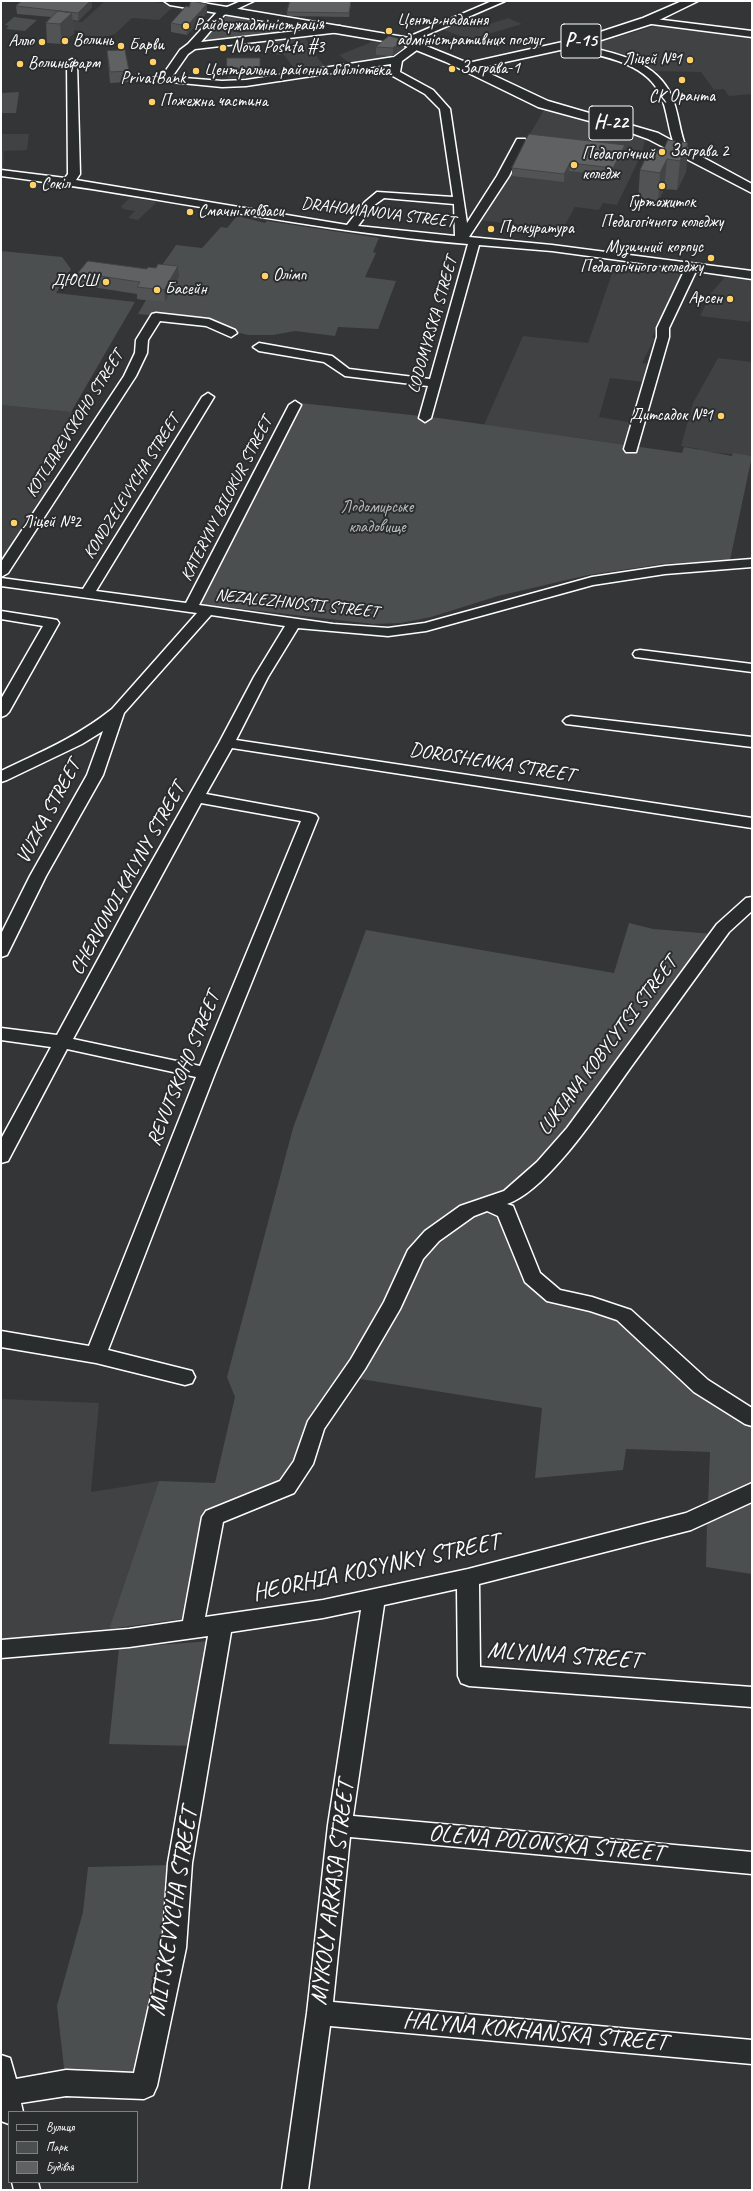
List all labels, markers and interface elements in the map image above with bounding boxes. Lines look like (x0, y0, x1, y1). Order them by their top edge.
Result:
place label: Центр надання адміністративних послуг (397, 11, 543, 51)
place label: Райдержадміністрація (194, 16, 324, 36)
marker: Райдержадміністрація (181, 21, 191, 31)
road number: Р-15 (561, 24, 601, 58)
marker: Центр надання адміністративних послуг (384, 26, 394, 36)
place label: Волинь (73, 31, 113, 51)
place label: Алло (9, 32, 34, 52)
marker: Волинь (60, 36, 70, 46)
place label: Барви (129, 36, 164, 56)
marker: Алло (37, 37, 47, 47)
place label: Nova Poshta #3 (231, 38, 324, 58)
marker: Барви (116, 41, 126, 51)
marker: Nova Poshta #3 (218, 43, 228, 53)
place label: Ліцей №1 (623, 50, 682, 70)
place label: Волиньфарм (28, 54, 100, 74)
marker: Ліцей №1 (685, 55, 695, 65)
marker: PrivatBank (148, 57, 158, 67)
marker: Волиньфарм (15, 59, 25, 69)
place label: Заграва-1 (460, 59, 520, 79)
place label: Центральна районна бібіліотека (204, 61, 391, 81)
marker: Заграва-1 (447, 64, 457, 74)
marker: Центральна районна бібіліотека (191, 66, 201, 76)
place label: PrivatBank (121, 69, 185, 89)
marker: СК Оранта (677, 75, 687, 85)
place label: СК Оранта (649, 87, 715, 107)
place label: Пожежна частина (160, 92, 268, 112)
marker: Пожежна частина (147, 97, 157, 107)
road number: Н-22 (589, 106, 633, 140)
place label: Заграва 2 (670, 142, 729, 162)
place label: Педагогічний коледж (582, 145, 654, 185)
marker: Заграва 2 (657, 147, 667, 157)
marker: Педагогічний коледж (569, 160, 579, 170)
place label: Сокіл (41, 175, 70, 195)
marker: Сокіл (28, 180, 38, 190)
marker: Гуртожиток Педагогічного коледжу (657, 181, 667, 191)
street label: DRAHOMANOVA STREET (300, 193, 456, 233)
place label: Гуртожиток Педагогічного коледжу (601, 193, 723, 233)
place label: Смачні ковбаси (198, 202, 284, 222)
marker: Смачні ковбаси (185, 207, 195, 217)
place label: Прокуратура (499, 219, 574, 239)
marker: Прокуратура (486, 224, 496, 234)
place label: Музичний корпус Педагогічного коледжу (580, 238, 703, 278)
marker: Музичний корпус Педагогічного коледжу (706, 253, 716, 263)
street label: LODOMYRSKA STREET (404, 254, 462, 396)
place label: Олімп (273, 266, 307, 286)
marker: Олімп (260, 271, 270, 281)
place label: ДЮСШ (52, 272, 98, 292)
marker: ДЮСШ (101, 277, 111, 287)
place label: Басейн (165, 280, 207, 300)
marker: Басейн (152, 285, 162, 295)
place label: Арсен (689, 289, 722, 309)
marker: Арсен (725, 294, 735, 304)
street label: KOTLIAREVSKOHO STREET (22, 347, 128, 501)
place label: Дитсадок №1 (630, 406, 713, 426)
street label: KONDZELEVYCHA STREET (79, 411, 185, 563)
marker: Дитсадок №1 (716, 411, 726, 421)
street label: KATERYNY BILOKUR STREET (177, 413, 277, 585)
park label: Лодомирське кладовище (341, 498, 413, 538)
place label: Ліцей №2 (22, 513, 81, 533)
marker: Ліцей №2 (9, 518, 19, 528)
street label: NEZALEZHNOSTI STREET (214, 585, 380, 623)
street label: DOROSHENKA STREET (408, 738, 576, 788)
street label: VUZKA STREET (12, 756, 86, 868)
street label: CHERVONOI KALYNY STREET (65, 779, 191, 979)
street label: LUKIANA KOBYLYTSI STREET (533, 952, 683, 1140)
street label: REVUTSKOHO STREET (142, 989, 226, 1149)
street label: HEORHIA KOSYNKY STREET (250, 1528, 502, 1608)
street label: MLYNNA STREET (486, 1636, 642, 1676)
street label: MYKOLY ARKASA STREET (305, 1779, 361, 2007)
street label: MITSKEVYCHA STREET (143, 1806, 205, 2018)
street label: OLENA POLONSKA STREET (427, 1819, 665, 1869)
street label: HALYNA KOKHANSKA STREET (402, 2006, 668, 2058)
legend (8, 2111, 138, 2183)
text: Вулиця (46, 2119, 74, 2135)
text: Парк (46, 2139, 67, 2155)
text: Будівля (46, 2159, 74, 2175)

